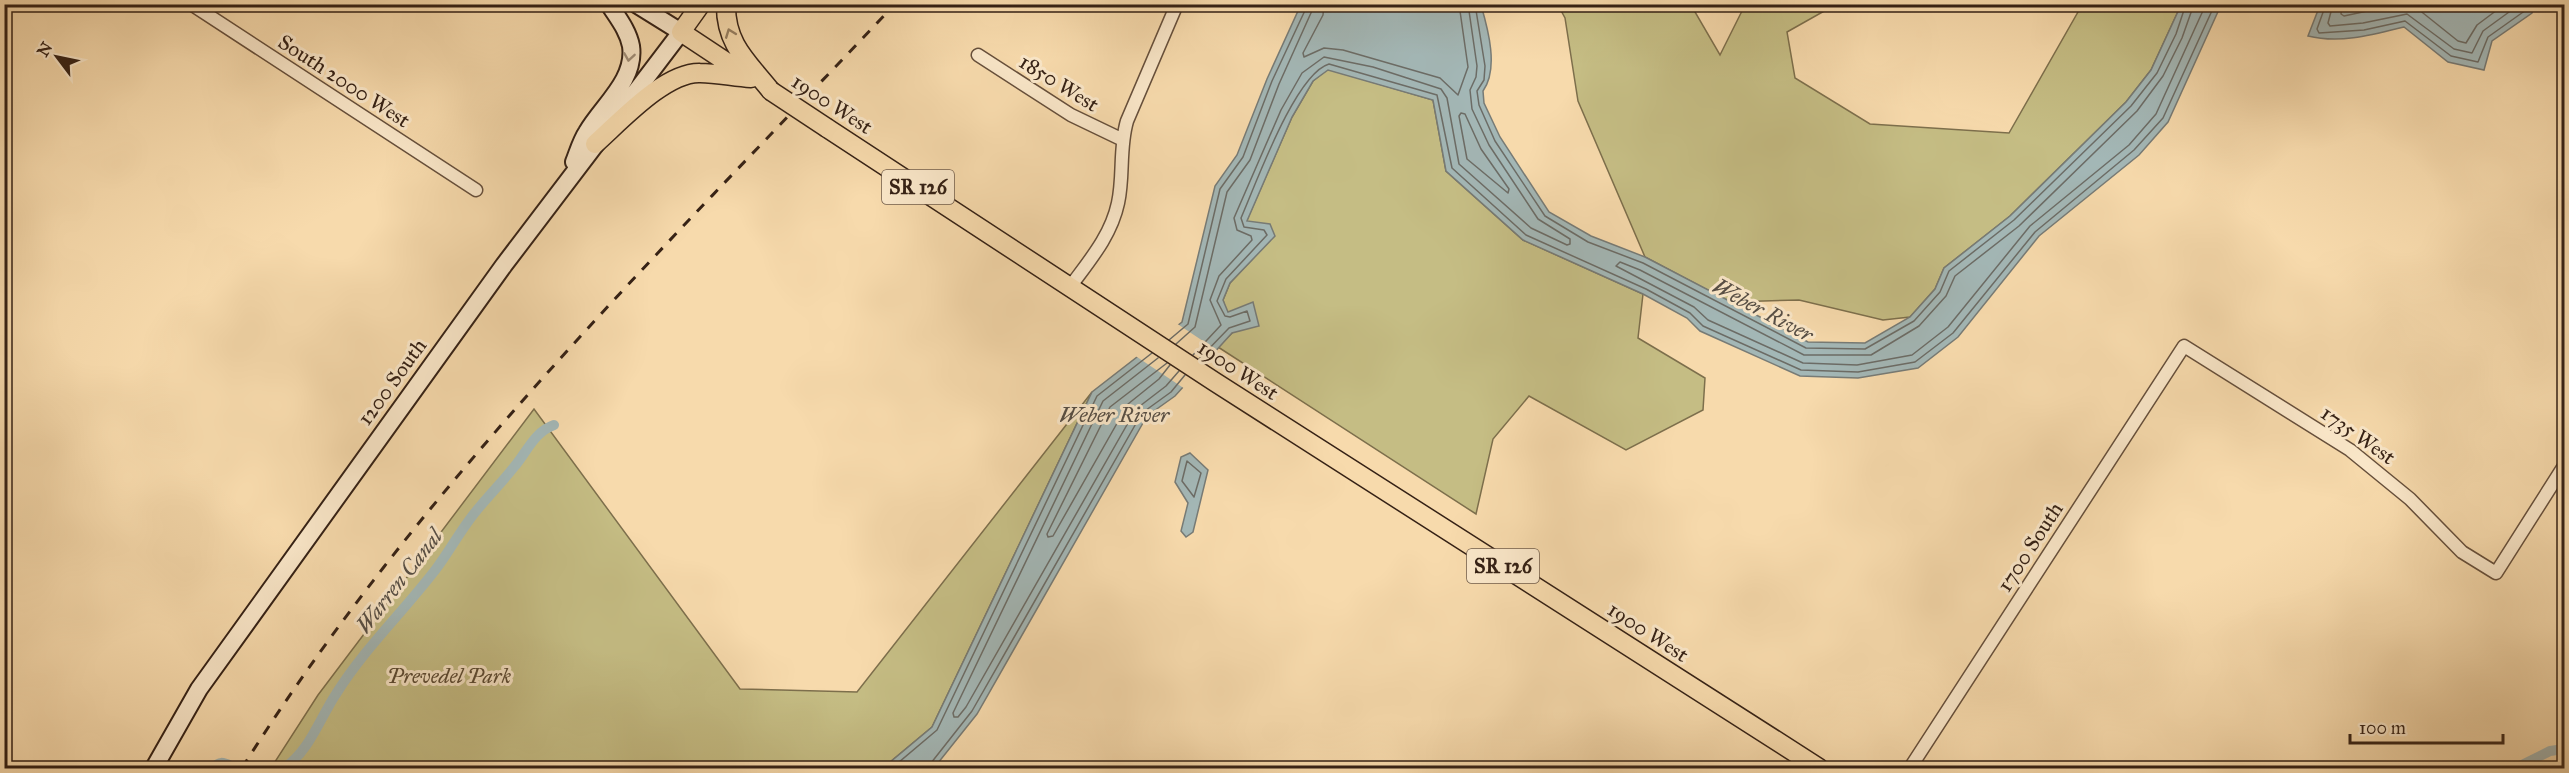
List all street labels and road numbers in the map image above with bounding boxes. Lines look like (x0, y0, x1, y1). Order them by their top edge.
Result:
street label: South 2000 West (273, 29, 415, 134)
street label: 1850 West (1014, 48, 1104, 118)
street label: 1900 West (787, 68, 878, 140)
road number: SR 126 (882, 170, 954, 204)
street label: 1200 South (352, 333, 432, 430)
street label: 1900 West (1193, 334, 1284, 406)
street label: 1735 West (2316, 400, 2401, 470)
street label: 1700 South (1991, 497, 2069, 597)
road number: SR 126 (1467, 549, 1539, 583)
street label: 1900 West (1603, 596, 1694, 668)

